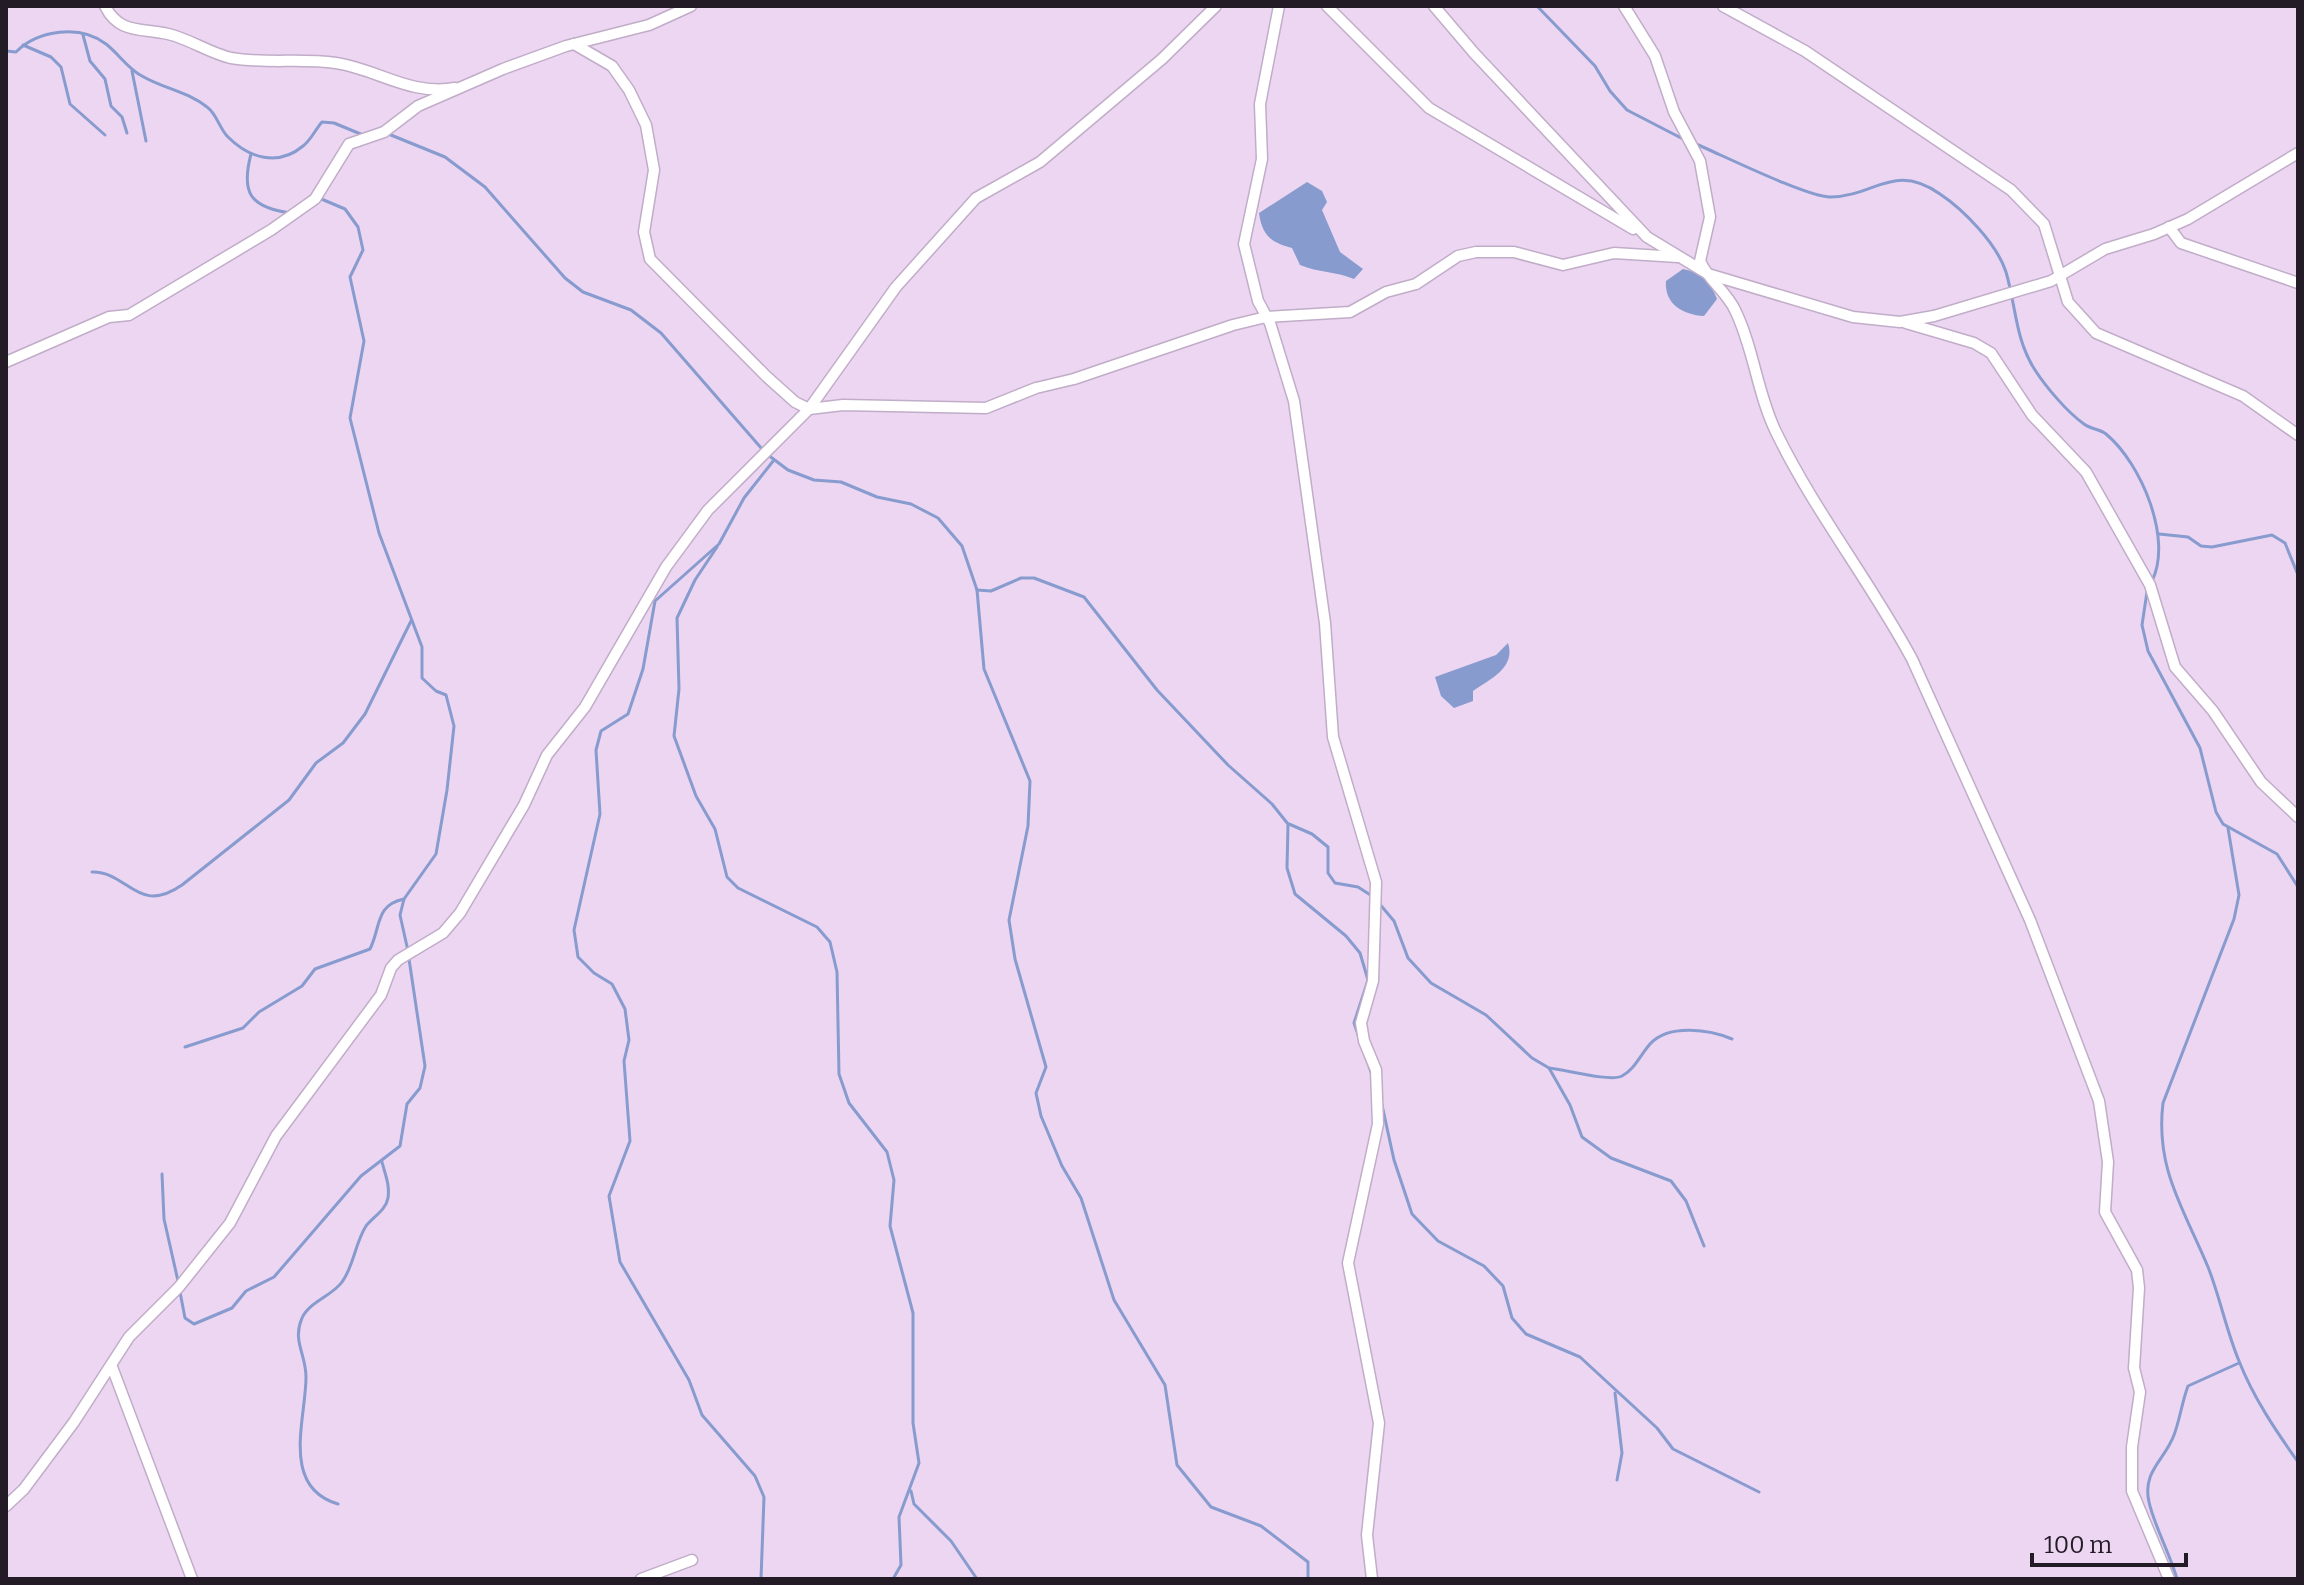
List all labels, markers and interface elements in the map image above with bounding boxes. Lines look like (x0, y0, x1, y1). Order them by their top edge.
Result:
scale bar (2032, 1517, 2186, 1567)
text: 100 m (2044, 1531, 2112, 1559)

